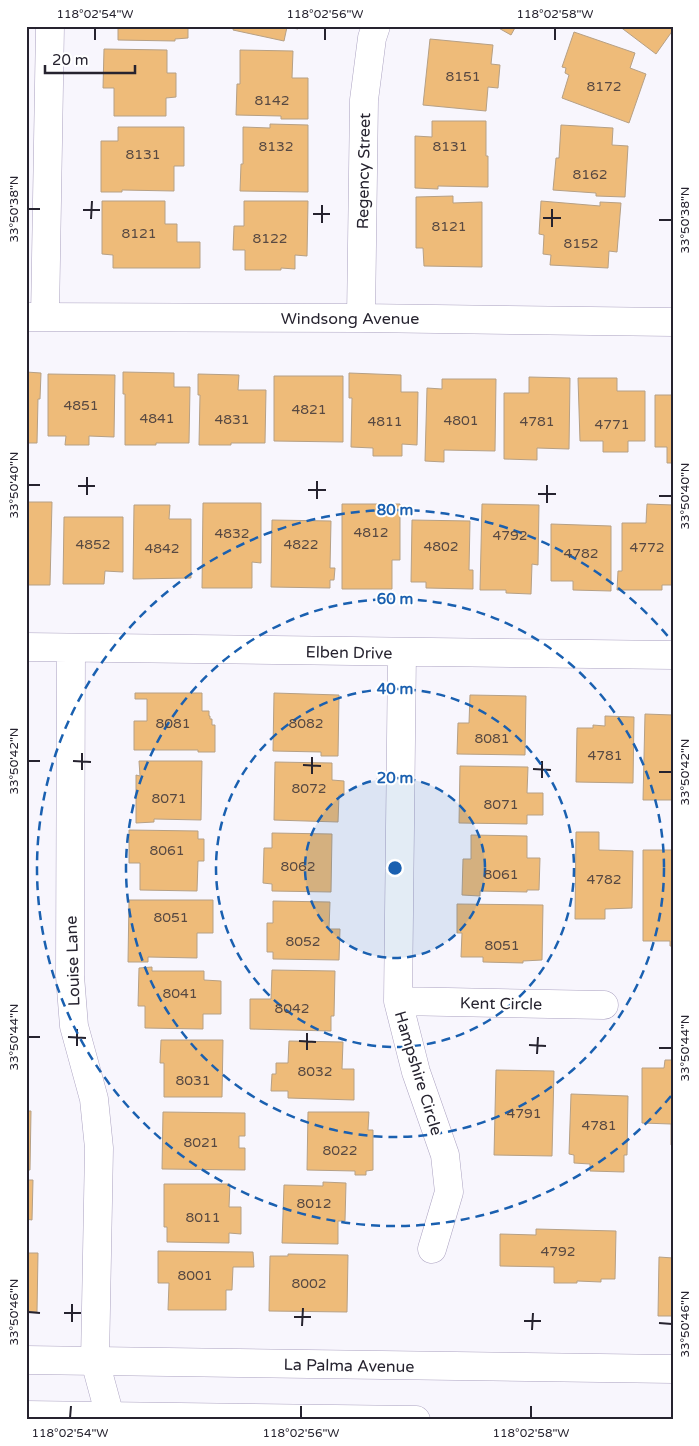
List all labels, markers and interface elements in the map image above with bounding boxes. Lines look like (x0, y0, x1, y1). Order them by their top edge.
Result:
text: 118°02'54"W (56, 7, 134, 21)
text: 118°02'56"W (286, 7, 364, 21)
text: 118°02'58"W (516, 7, 594, 21)
scale bar (45, 42, 135, 74)
text: 20 m (52, 51, 89, 69)
house number: 8151 (445, 68, 481, 85)
house number: 8172 (586, 78, 622, 95)
house number: 8142 (254, 92, 290, 109)
street label: Regency Street (353, 113, 375, 229)
house number: 8132 (258, 138, 294, 155)
house number: 8131 (432, 138, 468, 155)
house number: 8131 (125, 146, 161, 163)
house number: 8162 (572, 166, 608, 183)
text: 33°50'38"N (7, 176, 21, 243)
text: 33°50'38"N (678, 187, 692, 254)
house number: 8121 (431, 218, 467, 235)
house number: 8121 (121, 225, 157, 242)
house number: 8122 (252, 230, 288, 247)
house number: 8152 (563, 235, 599, 252)
street label: Windsong Avenue (281, 309, 419, 329)
house number: 4851 (63, 397, 99, 414)
house number: 4821 (291, 401, 327, 418)
house number: 4841 (139, 410, 175, 427)
house number: 4831 (214, 411, 250, 428)
house number: 4801 (443, 412, 479, 429)
house number: 4811 (367, 413, 403, 430)
house number: 4781 (519, 413, 555, 430)
house number: 4771 (594, 416, 630, 433)
text: 33°50'40"N (7, 452, 21, 519)
text: 33°50'40"N (678, 463, 692, 530)
text: 80 m (377, 501, 413, 519)
house number: 4812 (353, 524, 389, 541)
house number: 4832 (214, 525, 250, 542)
house number: 4792 (492, 527, 528, 544)
house number: 4852 (75, 536, 111, 553)
house number: 4822 (283, 536, 319, 553)
house number: 4802 (423, 538, 459, 555)
house number: 4772 (629, 539, 665, 556)
house number: 4842 (144, 540, 180, 557)
house number: 4782 (563, 545, 599, 562)
text: 60 m (377, 590, 413, 608)
street label: Elben Drive (305, 642, 392, 664)
text: 40 m (377, 680, 413, 698)
house number: 8081 (155, 715, 191, 732)
house number: 8082 (288, 715, 324, 732)
text: 33°50'42"N (7, 728, 21, 795)
house number: 8081 (474, 730, 510, 747)
text: 33°50'42"N (678, 739, 692, 806)
house number: 4781 (587, 747, 623, 764)
text: 20 m (377, 769, 413, 787)
house number: 8072 (291, 780, 327, 797)
house number: 8071 (151, 790, 187, 807)
house number: 8071 (483, 796, 519, 813)
house number: 8061 (149, 842, 185, 859)
house number: 8062 (280, 858, 316, 875)
centre of rings (386, 859, 404, 877)
house number: 8061 (483, 866, 519, 883)
house number: 4782 (586, 871, 622, 888)
house number: 8051 (153, 909, 189, 926)
street label: Louise Lane (61, 915, 85, 1007)
house number: 8052 (285, 933, 321, 950)
house number: 8051 (484, 937, 520, 954)
house number: 8041 (162, 985, 198, 1002)
street label: Kent Circle (460, 993, 542, 1015)
house number: 8042 (274, 1000, 310, 1017)
text: 33°50'44"N (7, 1004, 21, 1071)
street label: Hampshire Circle (390, 1009, 446, 1138)
text: 33°50'44"N (678, 1015, 692, 1082)
house number: 8032 (297, 1063, 333, 1080)
house number: 8031 (175, 1072, 211, 1089)
house number: 4791 (506, 1105, 542, 1122)
house number: 4781 (581, 1117, 617, 1134)
house number: 8021 (183, 1134, 219, 1151)
house number: 8022 (322, 1142, 358, 1159)
house number: 8012 (296, 1195, 332, 1212)
house number: 8011 (185, 1209, 221, 1226)
house number: 4792 (540, 1243, 576, 1260)
house number: 8001 (177, 1267, 213, 1284)
house number: 8002 (291, 1275, 327, 1292)
text: 33°50'46"N (7, 1279, 21, 1346)
text: 33°50'46"N (678, 1291, 692, 1358)
street label: La Palma Avenue (283, 1355, 415, 1377)
text: 118°02'54"W (31, 1426, 109, 1440)
text: 118°02'56"W (262, 1426, 340, 1440)
text: 118°02'58"W (492, 1426, 570, 1440)

